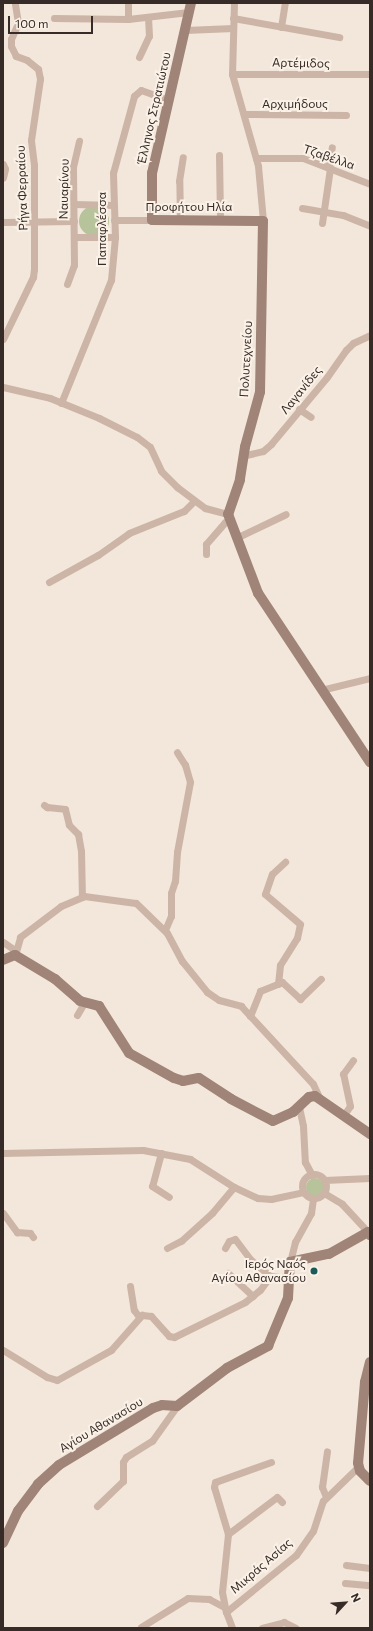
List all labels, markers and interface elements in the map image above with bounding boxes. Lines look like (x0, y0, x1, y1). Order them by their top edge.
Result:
scale bar (10, 8, 95, 34)
text: 100 m (15, 16, 49, 30)
street label: Έλληνος Στρατιώτου (134, 51, 174, 165)
street label: Αρτέμιδος (272, 55, 330, 71)
street label: Αρχιμήδους (262, 97, 328, 111)
street label: Τζαβέλλα (301, 141, 357, 173)
street label: Ρήγα Φερραίου (13, 145, 31, 231)
street label: Ναυαρίνου (56, 159, 72, 219)
street label: Παπαφλέσσα (95, 192, 109, 266)
street label: Προφήτου Ηλία (146, 200, 232, 214)
street label: Πολυτεχνείου (237, 320, 255, 398)
street label: Λαγανίδες (277, 363, 325, 417)
place label: Ιερός Ναός Αγίου Αθανασίου (211, 1257, 306, 1285)
marker: Ιερός Ναός Αγίου Αθανασίου (309, 1266, 319, 1276)
street label: Αγίου Αθανασίου (57, 1394, 145, 1456)
street label: Μικράς Ασίας (227, 1535, 295, 1597)
north arrow (325, 1583, 365, 1623)
text: N (349, 1591, 364, 1604)

